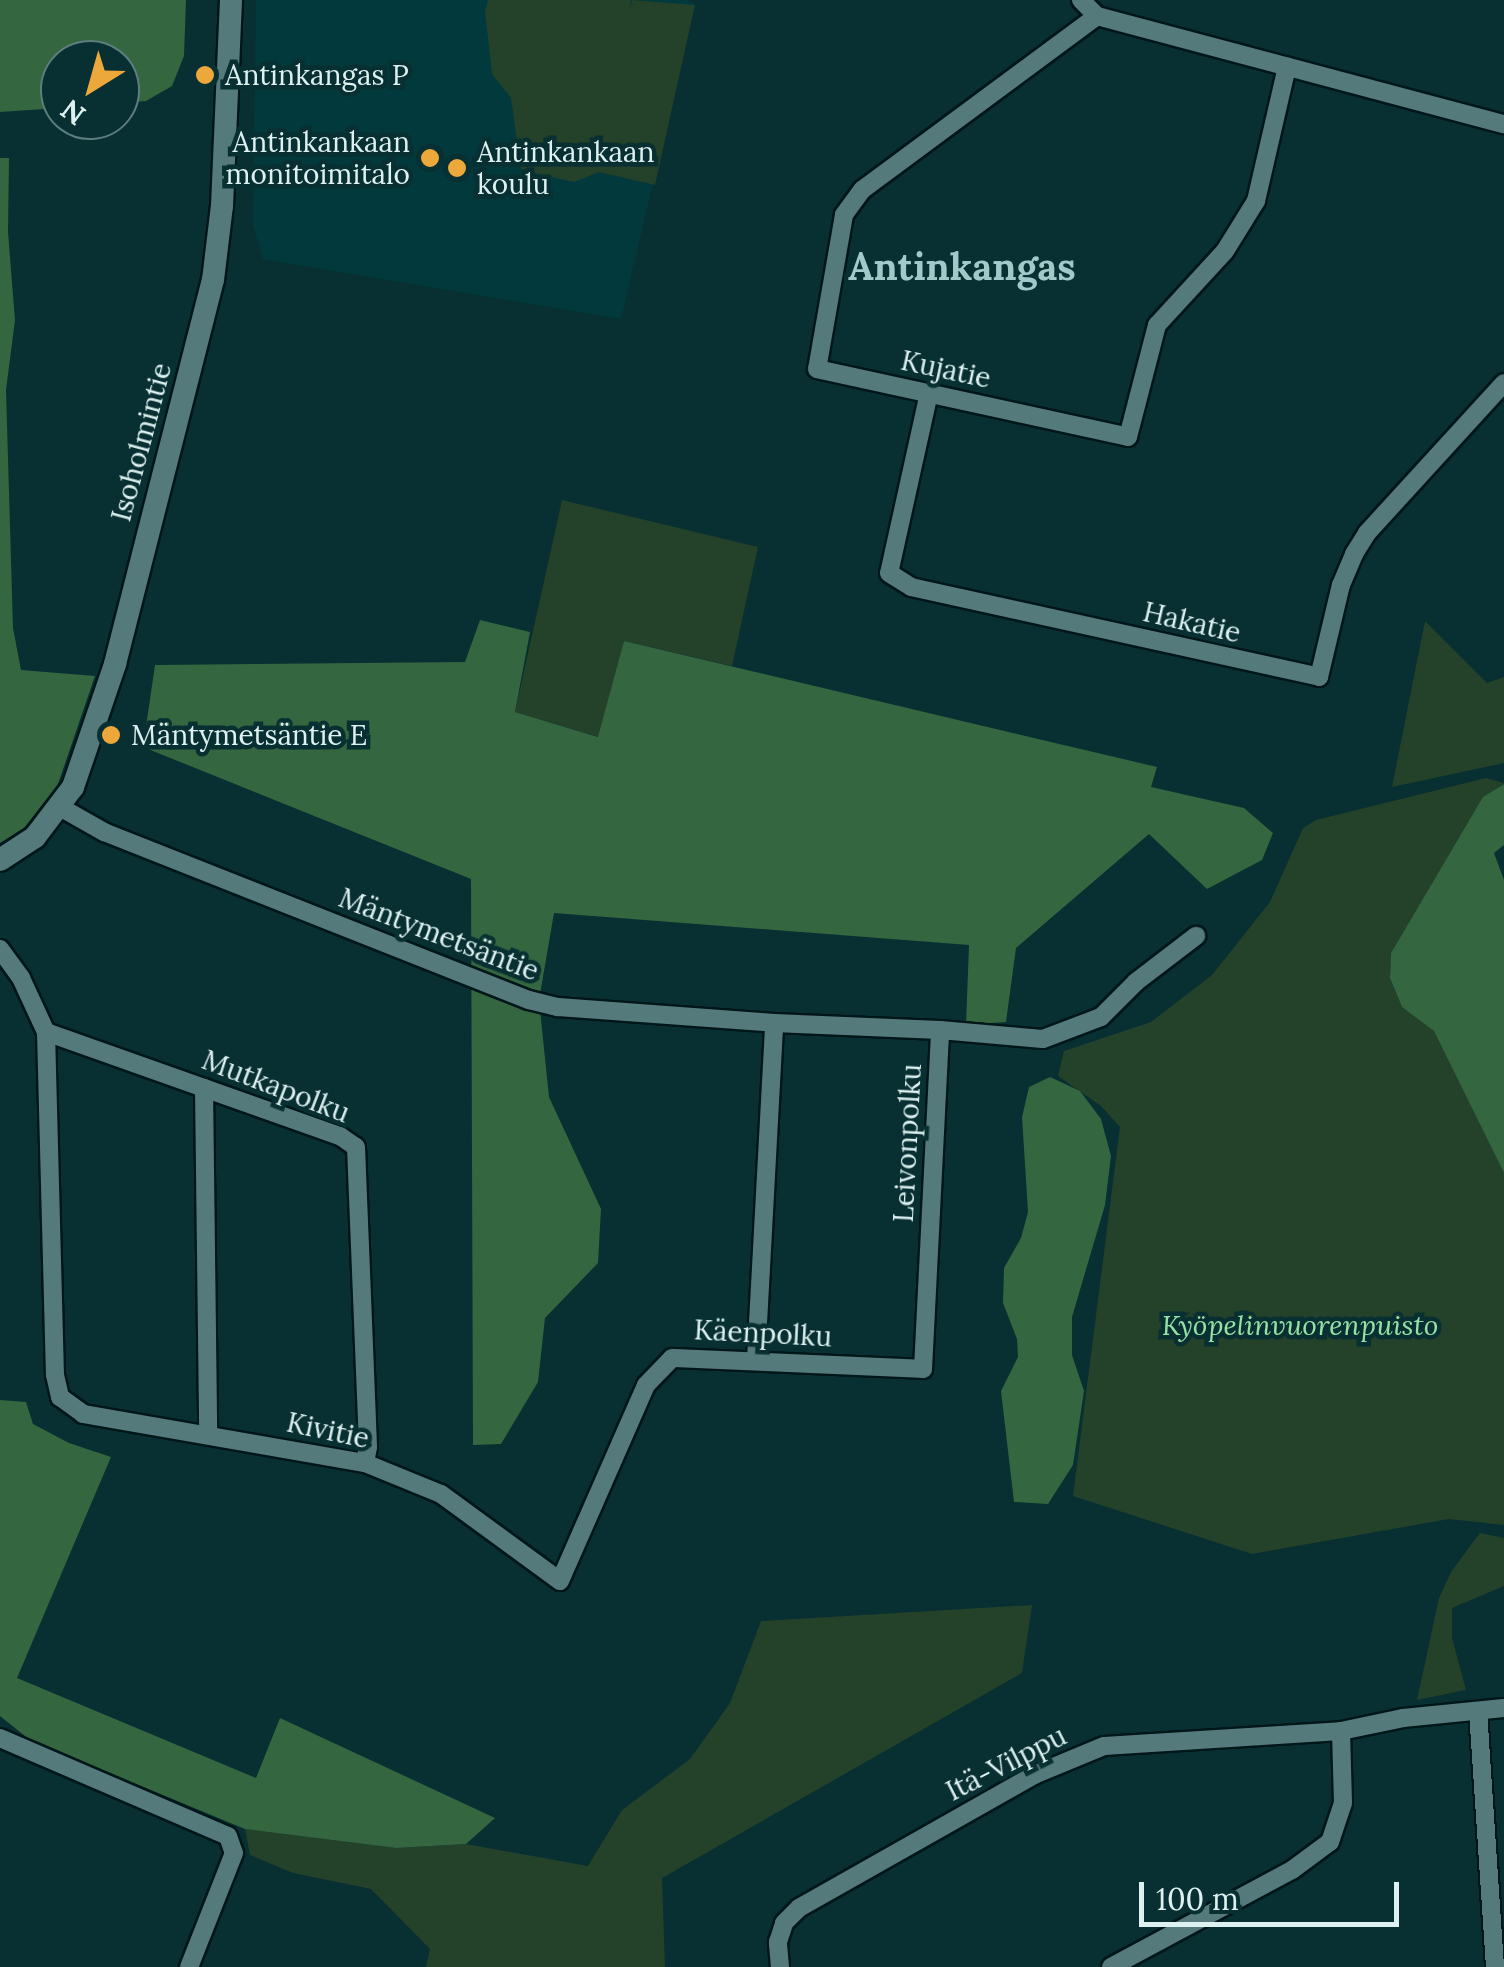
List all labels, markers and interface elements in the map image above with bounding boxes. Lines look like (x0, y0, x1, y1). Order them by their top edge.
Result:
north arrow (40, 40, 140, 140)
place label: Antinkangas P (225, 58, 409, 92)
marker: Antinkangas P (194, 64, 216, 86)
text: N (54, 91, 93, 133)
place label: Antinkankaan monitoimitalo (226, 125, 410, 191)
place label: Antinkankaan koulu (477, 135, 654, 201)
marker: Antinkankaan monitoimitalo (419, 147, 441, 169)
marker: Antinkankaan koulu (446, 157, 468, 179)
district label: Antinkangas (848, 244, 1076, 290)
street label: Kujatie (898, 343, 994, 395)
street label: Isoholmintie (104, 359, 178, 525)
street label: Hakatie (1140, 594, 1244, 650)
place label: Mäntymetsäntie E (131, 718, 367, 752)
marker: Mäntymetsäntie E (100, 724, 122, 746)
street label: Mäntymetsäntie (334, 880, 544, 988)
street label: Mutkapolku (198, 1043, 354, 1129)
street label: Leivonpolku (886, 1063, 928, 1223)
park label: Kyöpelinvuorenpuisto (1162, 1308, 1438, 1342)
street label: Käenpolku (693, 1313, 833, 1353)
street label: Kivitie (284, 1405, 372, 1455)
street label: Itä-Vilppu (940, 1718, 1072, 1808)
scale bar (1144, 1862, 1404, 1924)
text: 100 m (1156, 1880, 1239, 1918)

